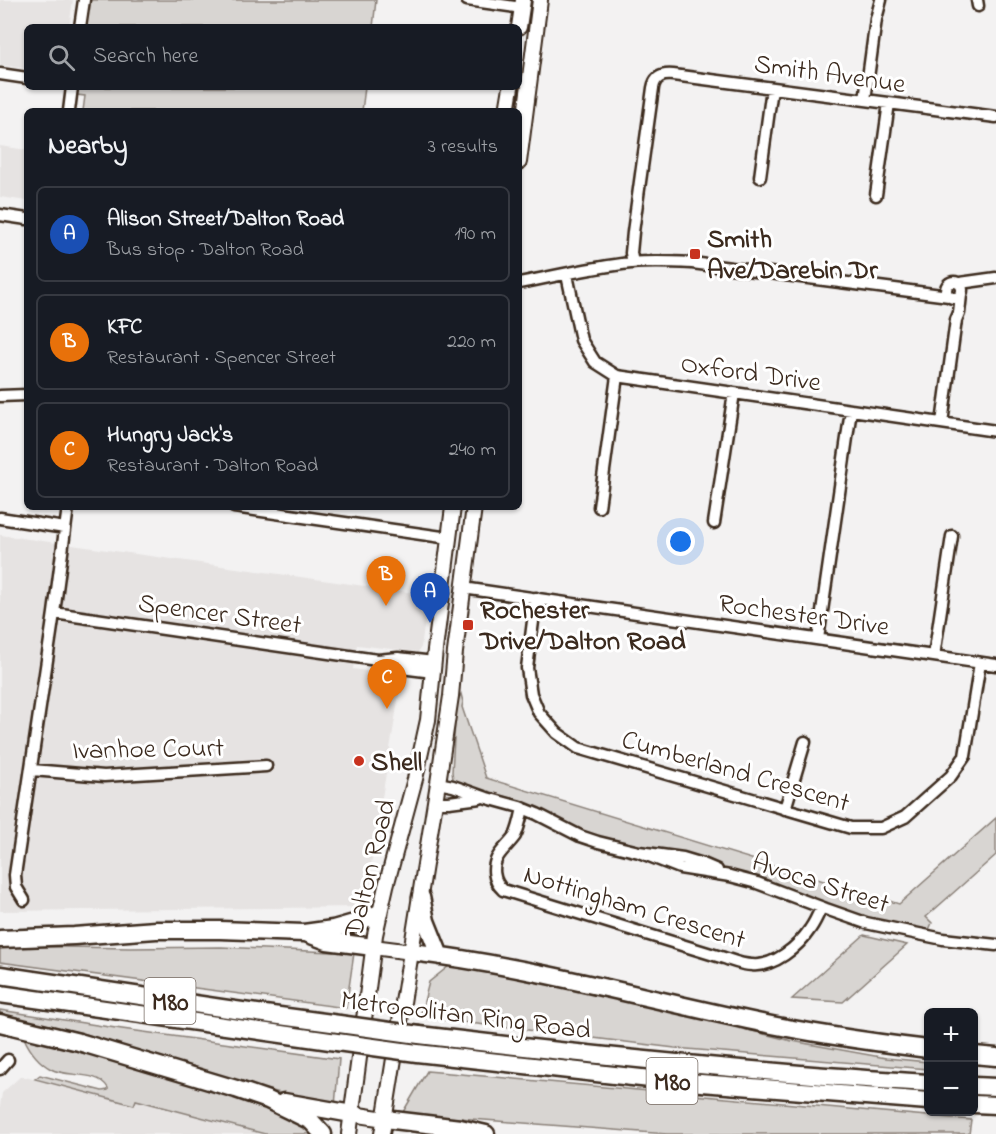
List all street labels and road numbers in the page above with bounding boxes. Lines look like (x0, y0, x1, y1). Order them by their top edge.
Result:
street label: Smith Avenue (751, 46, 909, 106)
street label: Oxford Drive (678, 345, 824, 404)
street label: Spencer Street (135, 585, 304, 646)
street label: Rochester Drive (716, 585, 893, 648)
street label: Cumberland Crescent (617, 721, 854, 824)
street label: Ivanhoe Court (72, 730, 224, 771)
street label: Dalton Road (335, 796, 407, 943)
street label: Avoca Street (746, 844, 894, 925)
street label: Nottingham Crescent (518, 856, 750, 961)
road number: M80 (144, 978, 195, 1024)
street label: Metropolitan Ring Road (338, 982, 593, 1051)
road number: M80 (646, 1058, 698, 1104)

